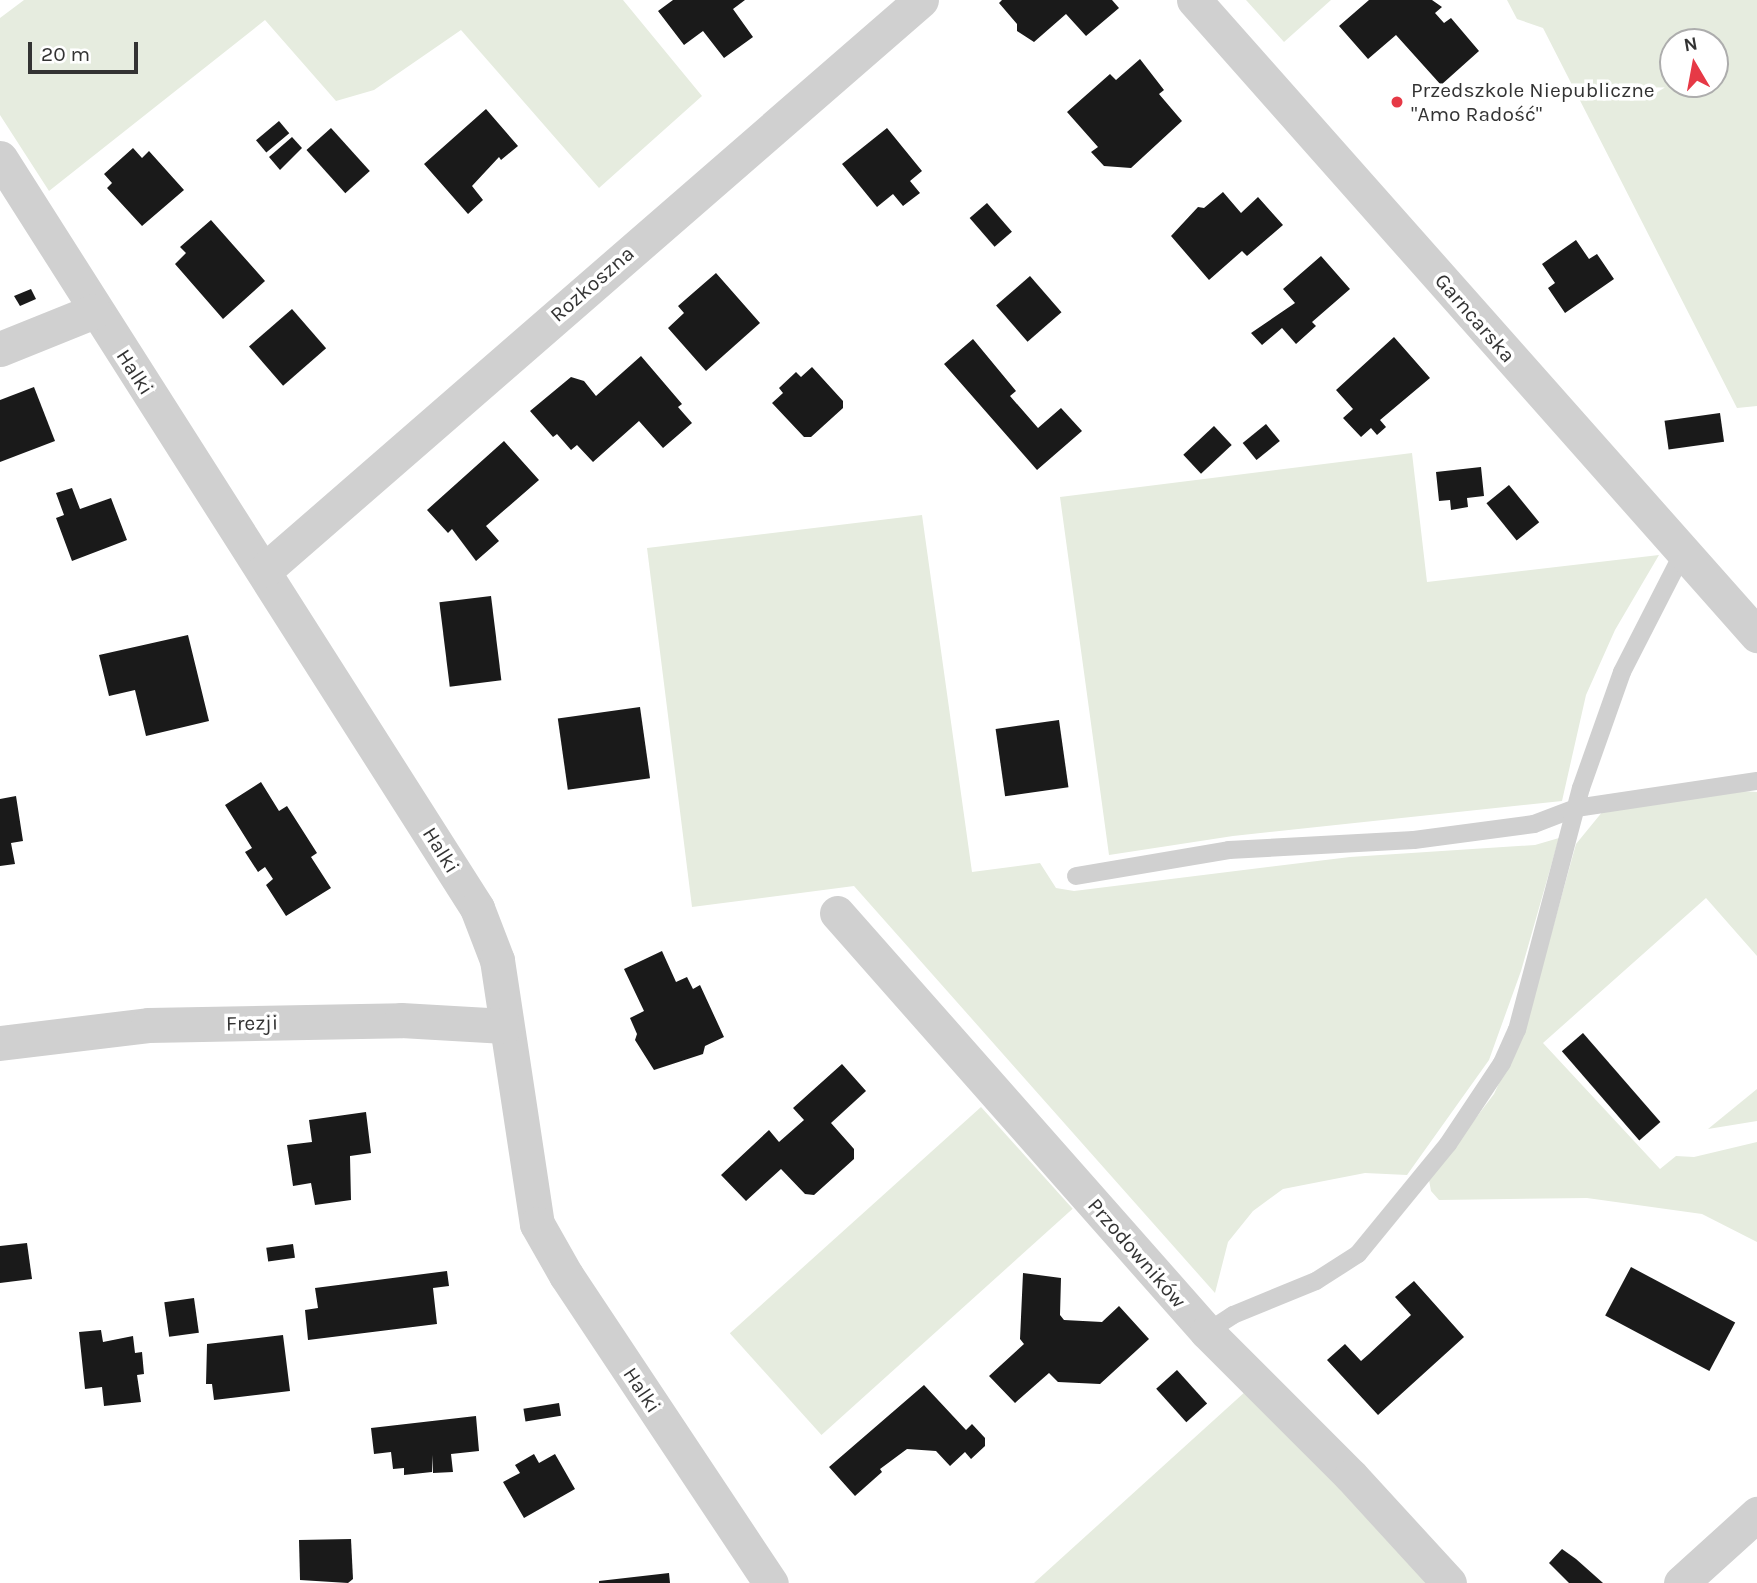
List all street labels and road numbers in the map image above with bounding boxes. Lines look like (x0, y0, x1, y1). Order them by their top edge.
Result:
street label: Rozkoszna (545, 241, 639, 327)
street label: Garncarska (1429, 268, 1521, 368)
street label: Halki (111, 344, 159, 400)
street label: Halki (417, 822, 465, 878)
street label: Frezji (226, 1010, 278, 1036)
street label: Przodowników (1082, 1193, 1192, 1313)
street label: Halki (618, 1362, 666, 1418)

